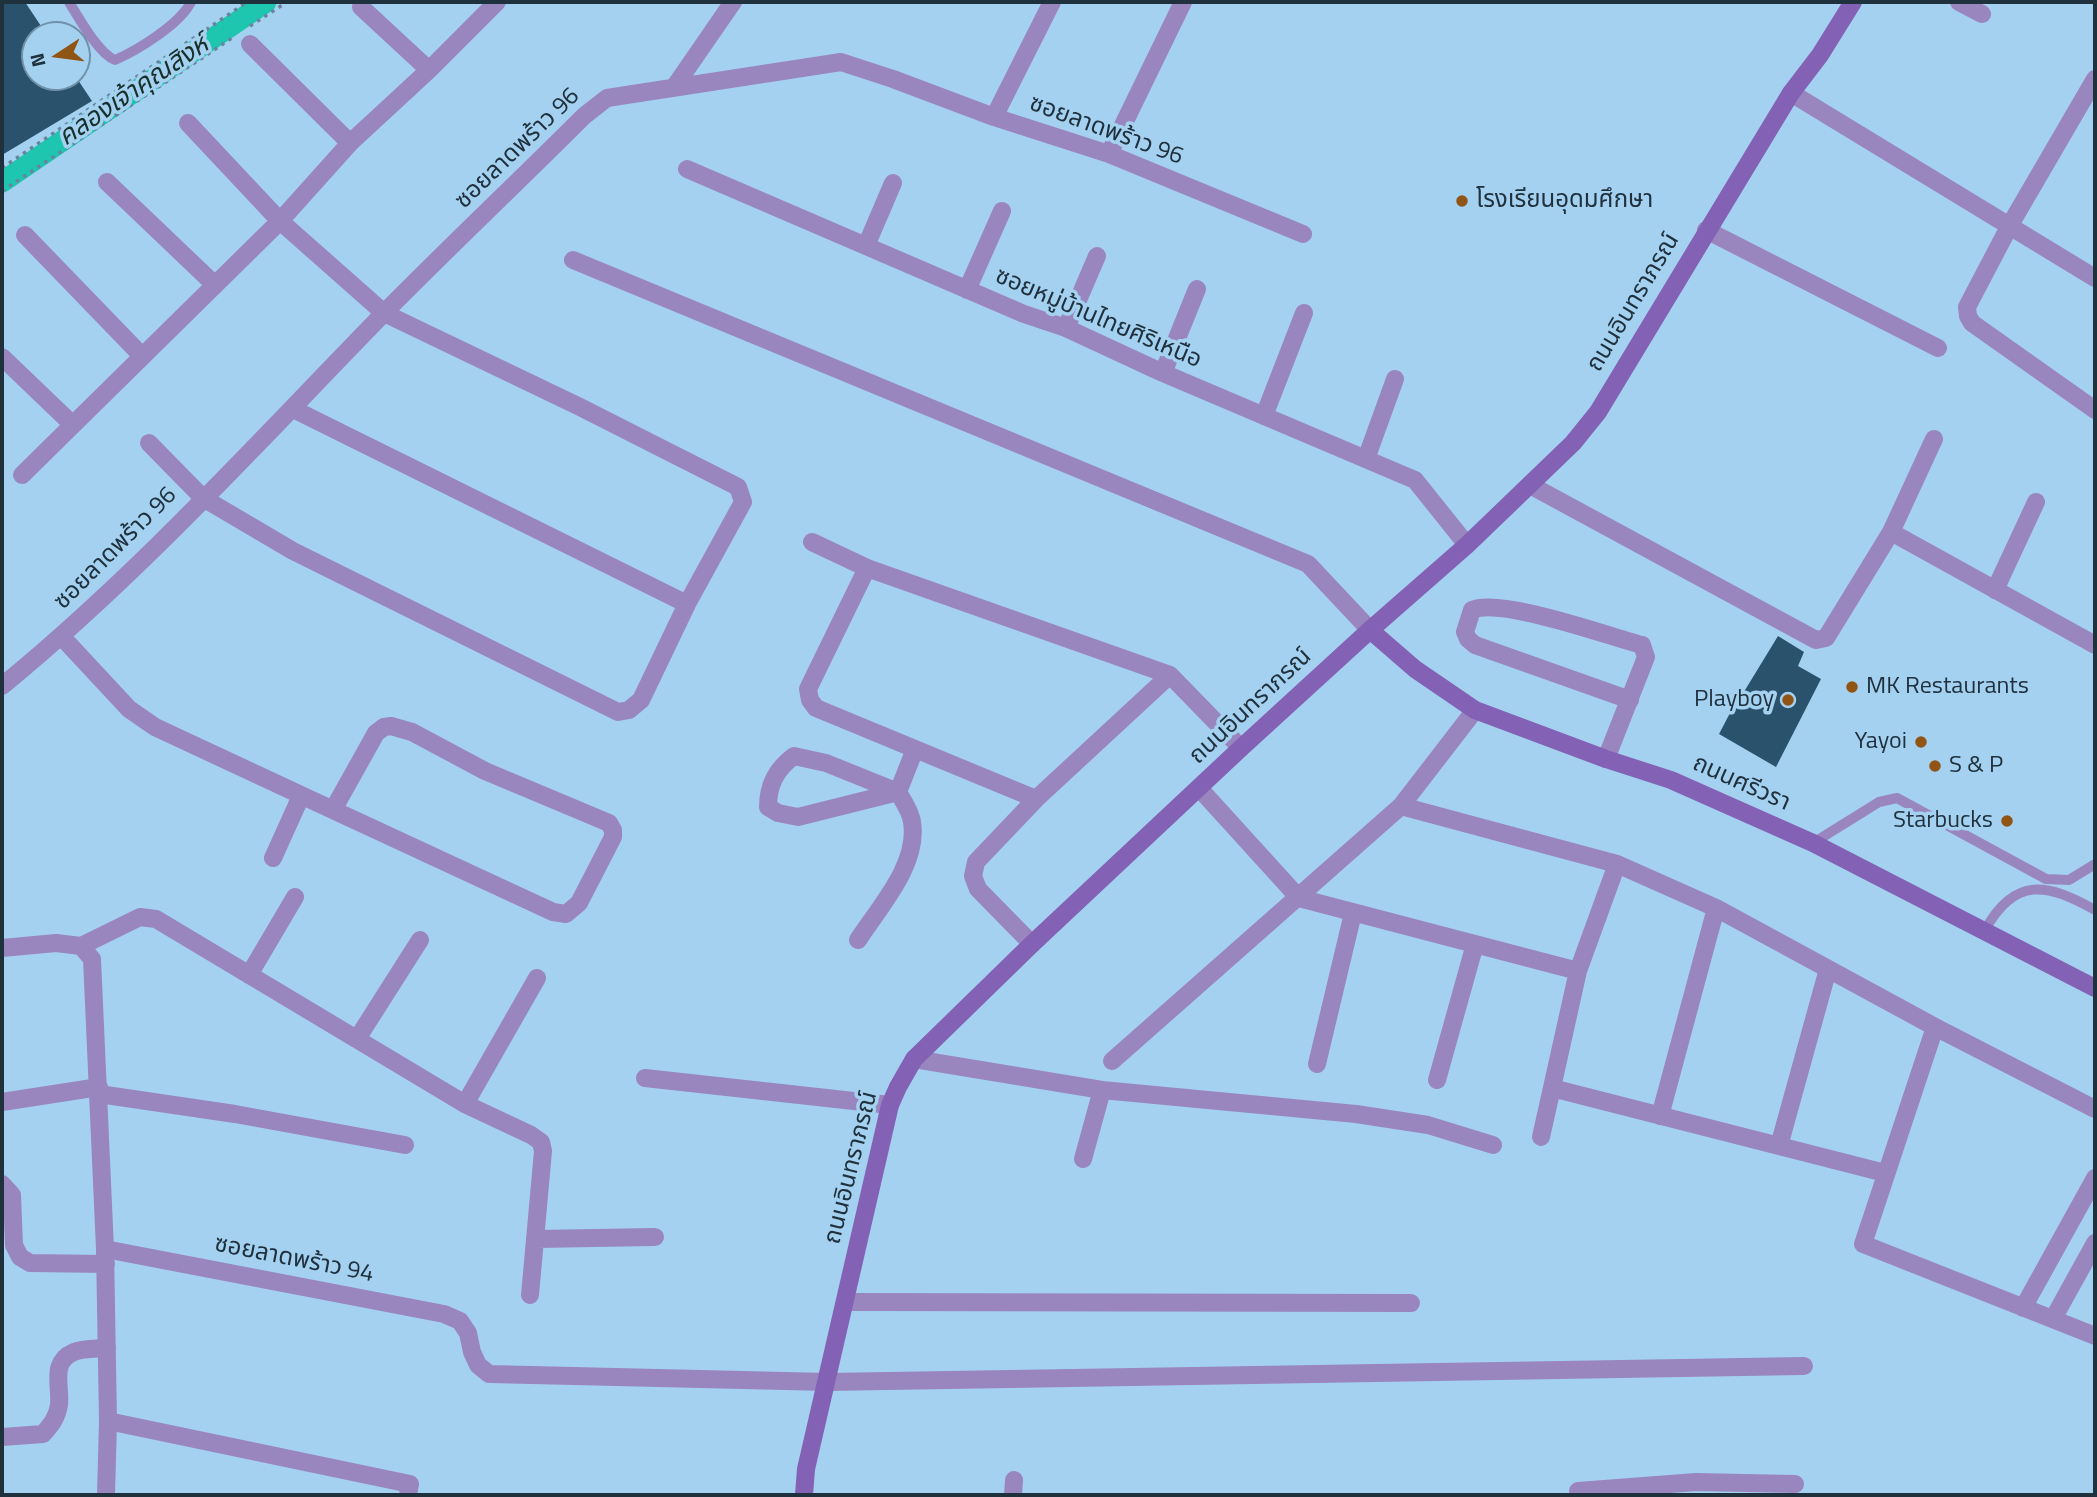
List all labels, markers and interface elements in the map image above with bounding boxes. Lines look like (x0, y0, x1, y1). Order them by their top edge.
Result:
north arrow (21, 21, 91, 91)
water label: คลองเจ้าคุณสิงห์ (53, 30, 215, 154)
text: N (21, 51, 53, 70)
street label: ซอยลาดพร้าว 96 (450, 82, 586, 216)
street label: ซอยลาดพร้าว 96 (1025, 90, 1187, 172)
place label: โรงเรียนอุดมศึกษา (1476, 187, 1653, 215)
marker: โรงเรียนอุดมศึกษา (1454, 193, 1470, 209)
street label: ถนนอินทราภรณ์ (1581, 229, 1687, 377)
street label: ซอยหมู่บ้านไทยศิริเหนือ (990, 262, 1206, 376)
street label: ซอยลาดพร้าว 96 (49, 482, 183, 616)
street label: ถนนอินทราภรณ์ (1184, 643, 1318, 771)
place label: MK Restaurants (1866, 673, 2029, 701)
marker: MK Restaurants (1844, 679, 1860, 695)
place label: Playboy (1694, 686, 1774, 714)
marker: Playboy (1780, 692, 1796, 708)
place label: Yayoi (1854, 728, 1907, 756)
marker: Yayoi (1913, 734, 1929, 750)
street label: ถนนศรีวรา (1688, 750, 1794, 818)
place label: S & P (1949, 752, 2003, 780)
marker: S & P (1927, 758, 1943, 774)
place label: Starbucks (1893, 807, 1993, 835)
marker: Starbucks (1999, 813, 2015, 829)
street label: ถนนอินทราภรณ์ (819, 1089, 885, 1247)
street label: ซอยลาดพร้าว 94 (212, 1230, 376, 1290)

